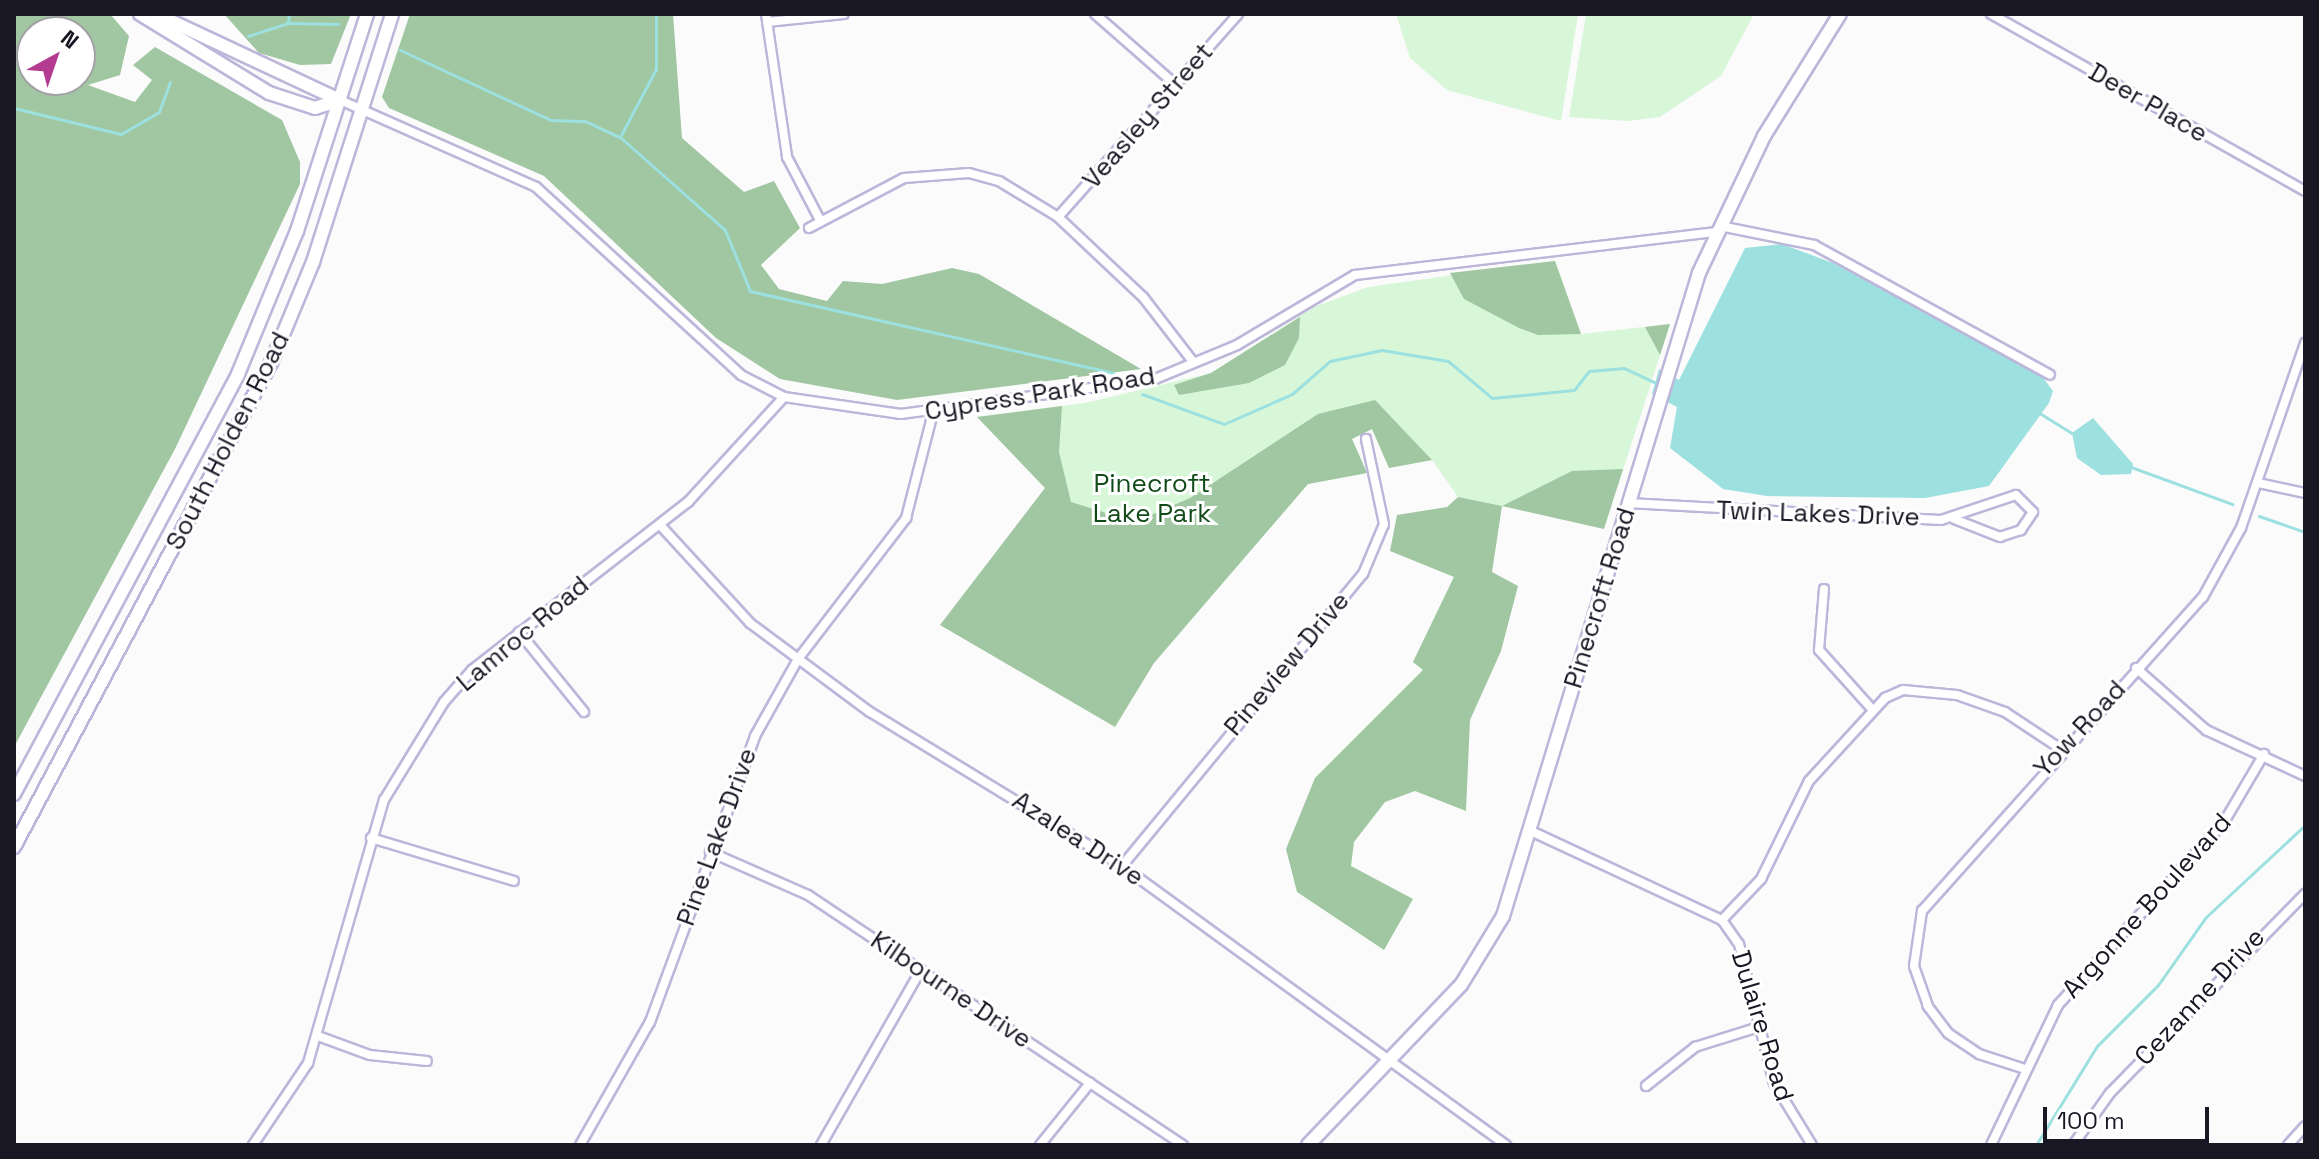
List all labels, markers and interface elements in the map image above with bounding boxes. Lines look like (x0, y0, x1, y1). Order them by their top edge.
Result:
north arrow (16, 16, 96, 96)
text: N (55, 24, 85, 55)
street label: Veasley Street (1076, 37, 1220, 195)
street label: Deer Place (2083, 56, 2213, 150)
street label: South Holden Road (159, 327, 297, 555)
street label: Cypress Park Road (923, 360, 1157, 428)
park label: Pinecroft Lake Park (1093, 468, 1211, 530)
street label: Twin Lakes Drive (1716, 495, 1920, 533)
street label: Pinecroft Road (1558, 504, 1642, 692)
street label: Lamroc Road (451, 570, 595, 698)
street label: Pineview Drive (1218, 586, 1356, 742)
street label: Yow Road (2027, 674, 2133, 784)
street label: Pine Lake Drive (670, 744, 764, 930)
street label: Azalea Drive (1006, 785, 1150, 893)
street label: Argonne Boulevard (2056, 807, 2238, 1005)
street label: Cezanne Drive (2128, 922, 2272, 1072)
street label: Kilbourne Drive (865, 925, 1037, 1055)
street label: Dulaire Road (1724, 947, 1800, 1105)
scale bar (2047, 1091, 2213, 1141)
text: 100 m (2057, 1105, 2125, 1136)

